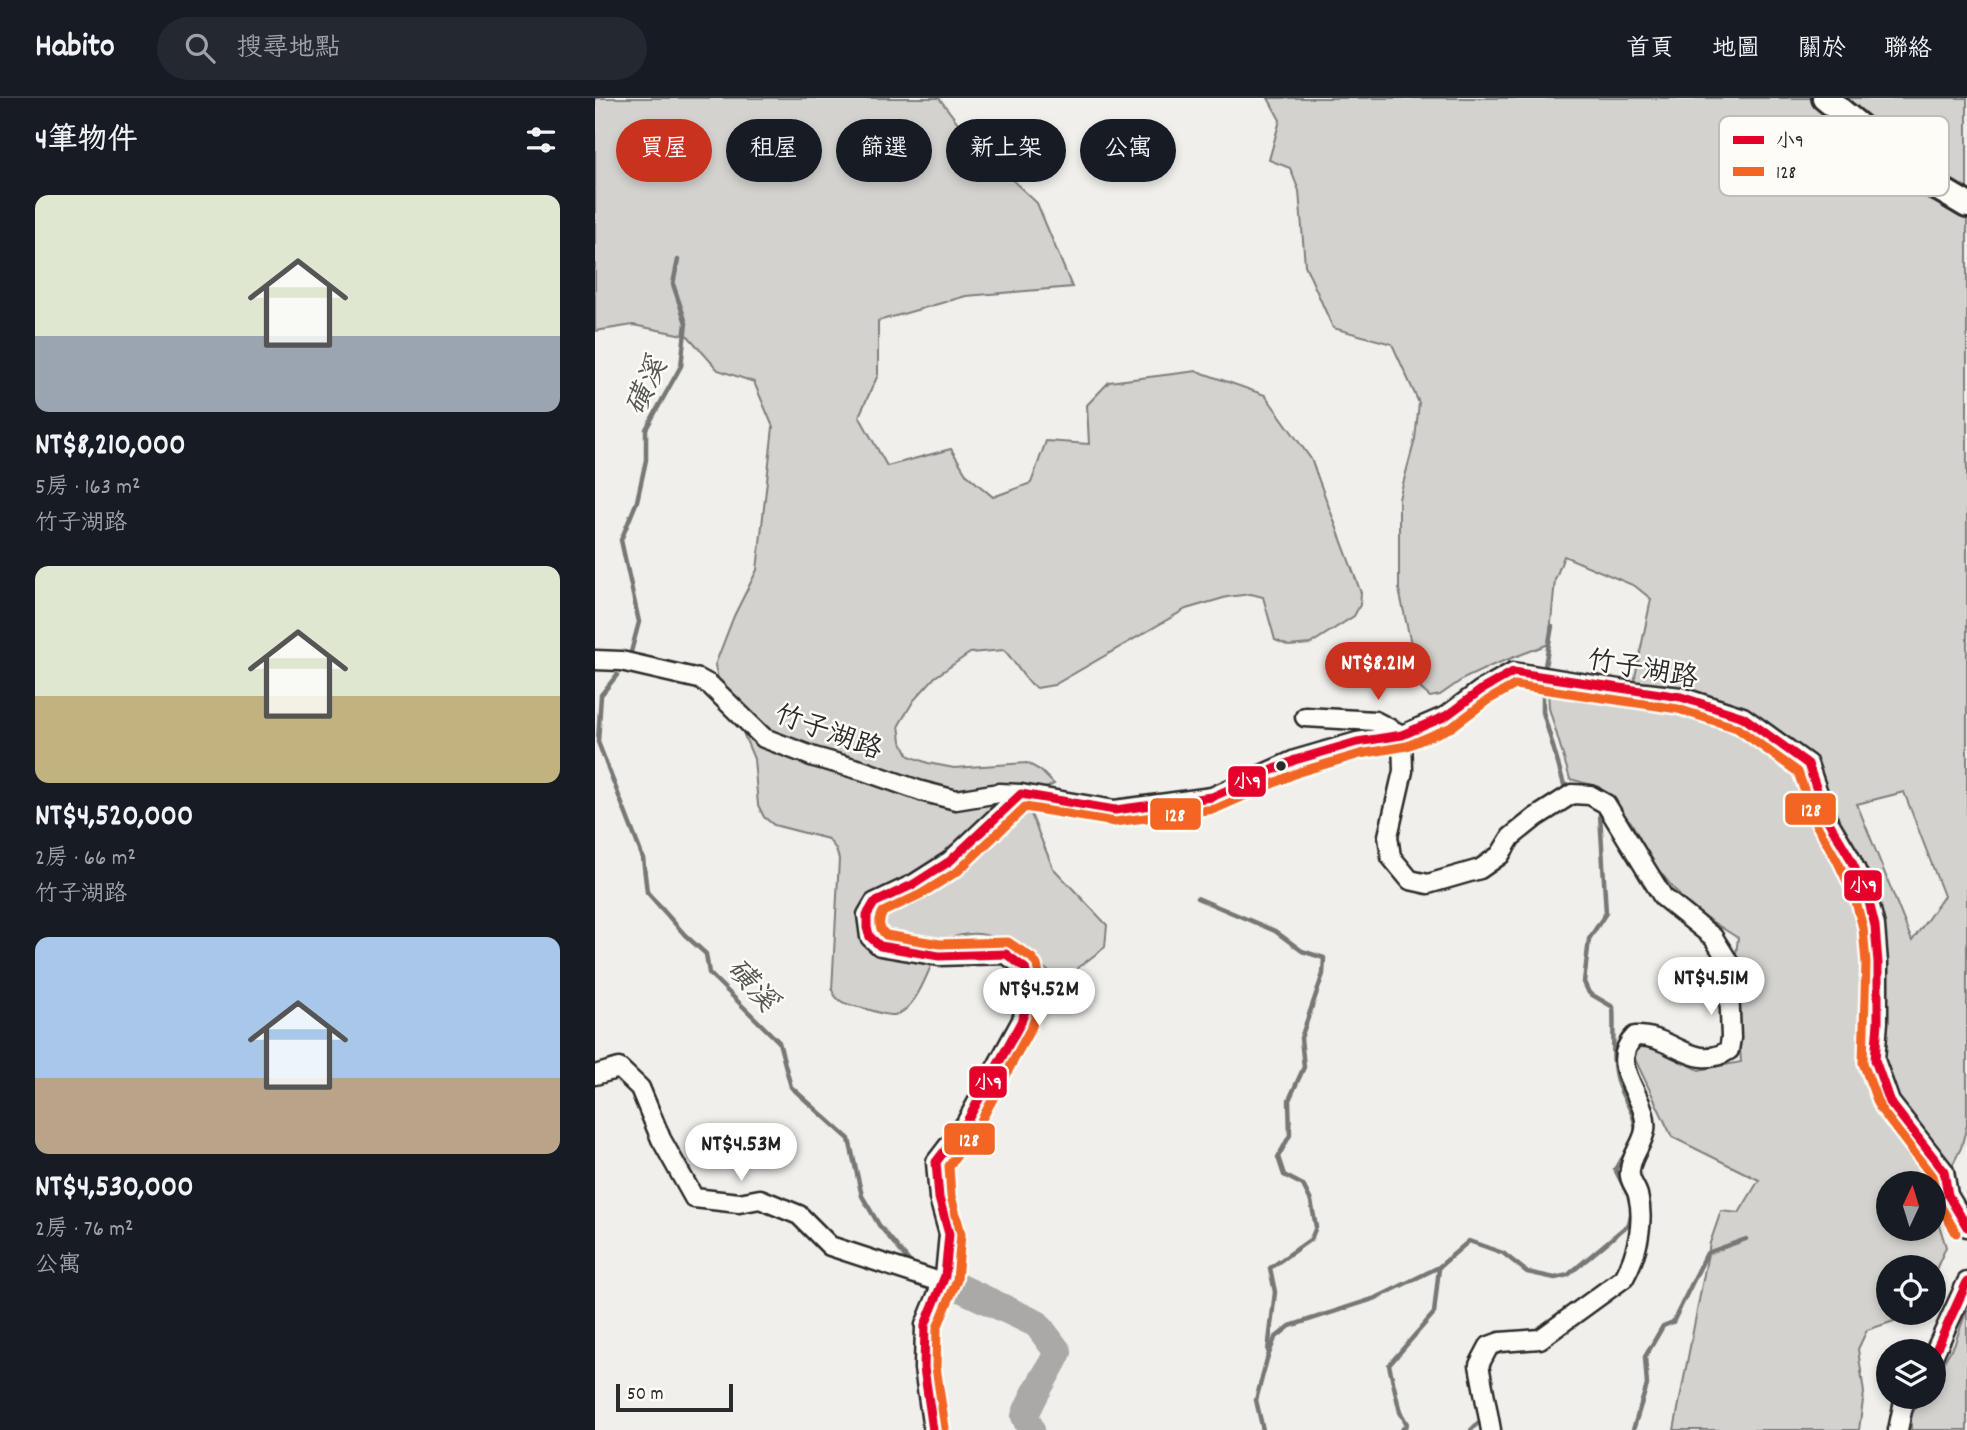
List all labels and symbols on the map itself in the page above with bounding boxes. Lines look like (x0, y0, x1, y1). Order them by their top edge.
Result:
legend (1719, 116, 1949, 196)
text: 小9 (1776, 130, 1804, 157)
text: 128 (1776, 161, 1796, 188)
water label: 磺溪 (617, 350, 682, 424)
pin: NT$8.21M (1306, 642, 1450, 702)
street label: 竹子湖路 (1584, 643, 1701, 701)
street label: 竹子湖路 (768, 697, 887, 773)
unlabelled marker (1274, 759, 1288, 773)
line badge: 小9 (1227, 765, 1267, 798)
text: 小9 (1233, 771, 1261, 798)
line badge: 128 (1784, 792, 1837, 826)
line badge: 128 (1149, 797, 1202, 831)
text: 128 (1801, 799, 1821, 826)
text: 128 (1165, 804, 1185, 831)
line badge: 小9 (1843, 869, 1883, 902)
text: 小9 (1849, 875, 1877, 902)
water label: 磺溪 (714, 950, 787, 1025)
pin: NT$4.51M (1639, 958, 1783, 1017)
pin: NT$4.52M (967, 968, 1111, 1028)
line badge: 小9 (968, 1065, 1008, 1099)
text: 小9 (974, 1072, 1002, 1099)
line badge: 128 (943, 1122, 996, 1156)
pin: NT$4.53M (669, 1124, 813, 1183)
text: 128 (959, 1129, 979, 1156)
north arrow (1876, 1171, 1946, 1241)
scale bar (616, 1381, 733, 1413)

